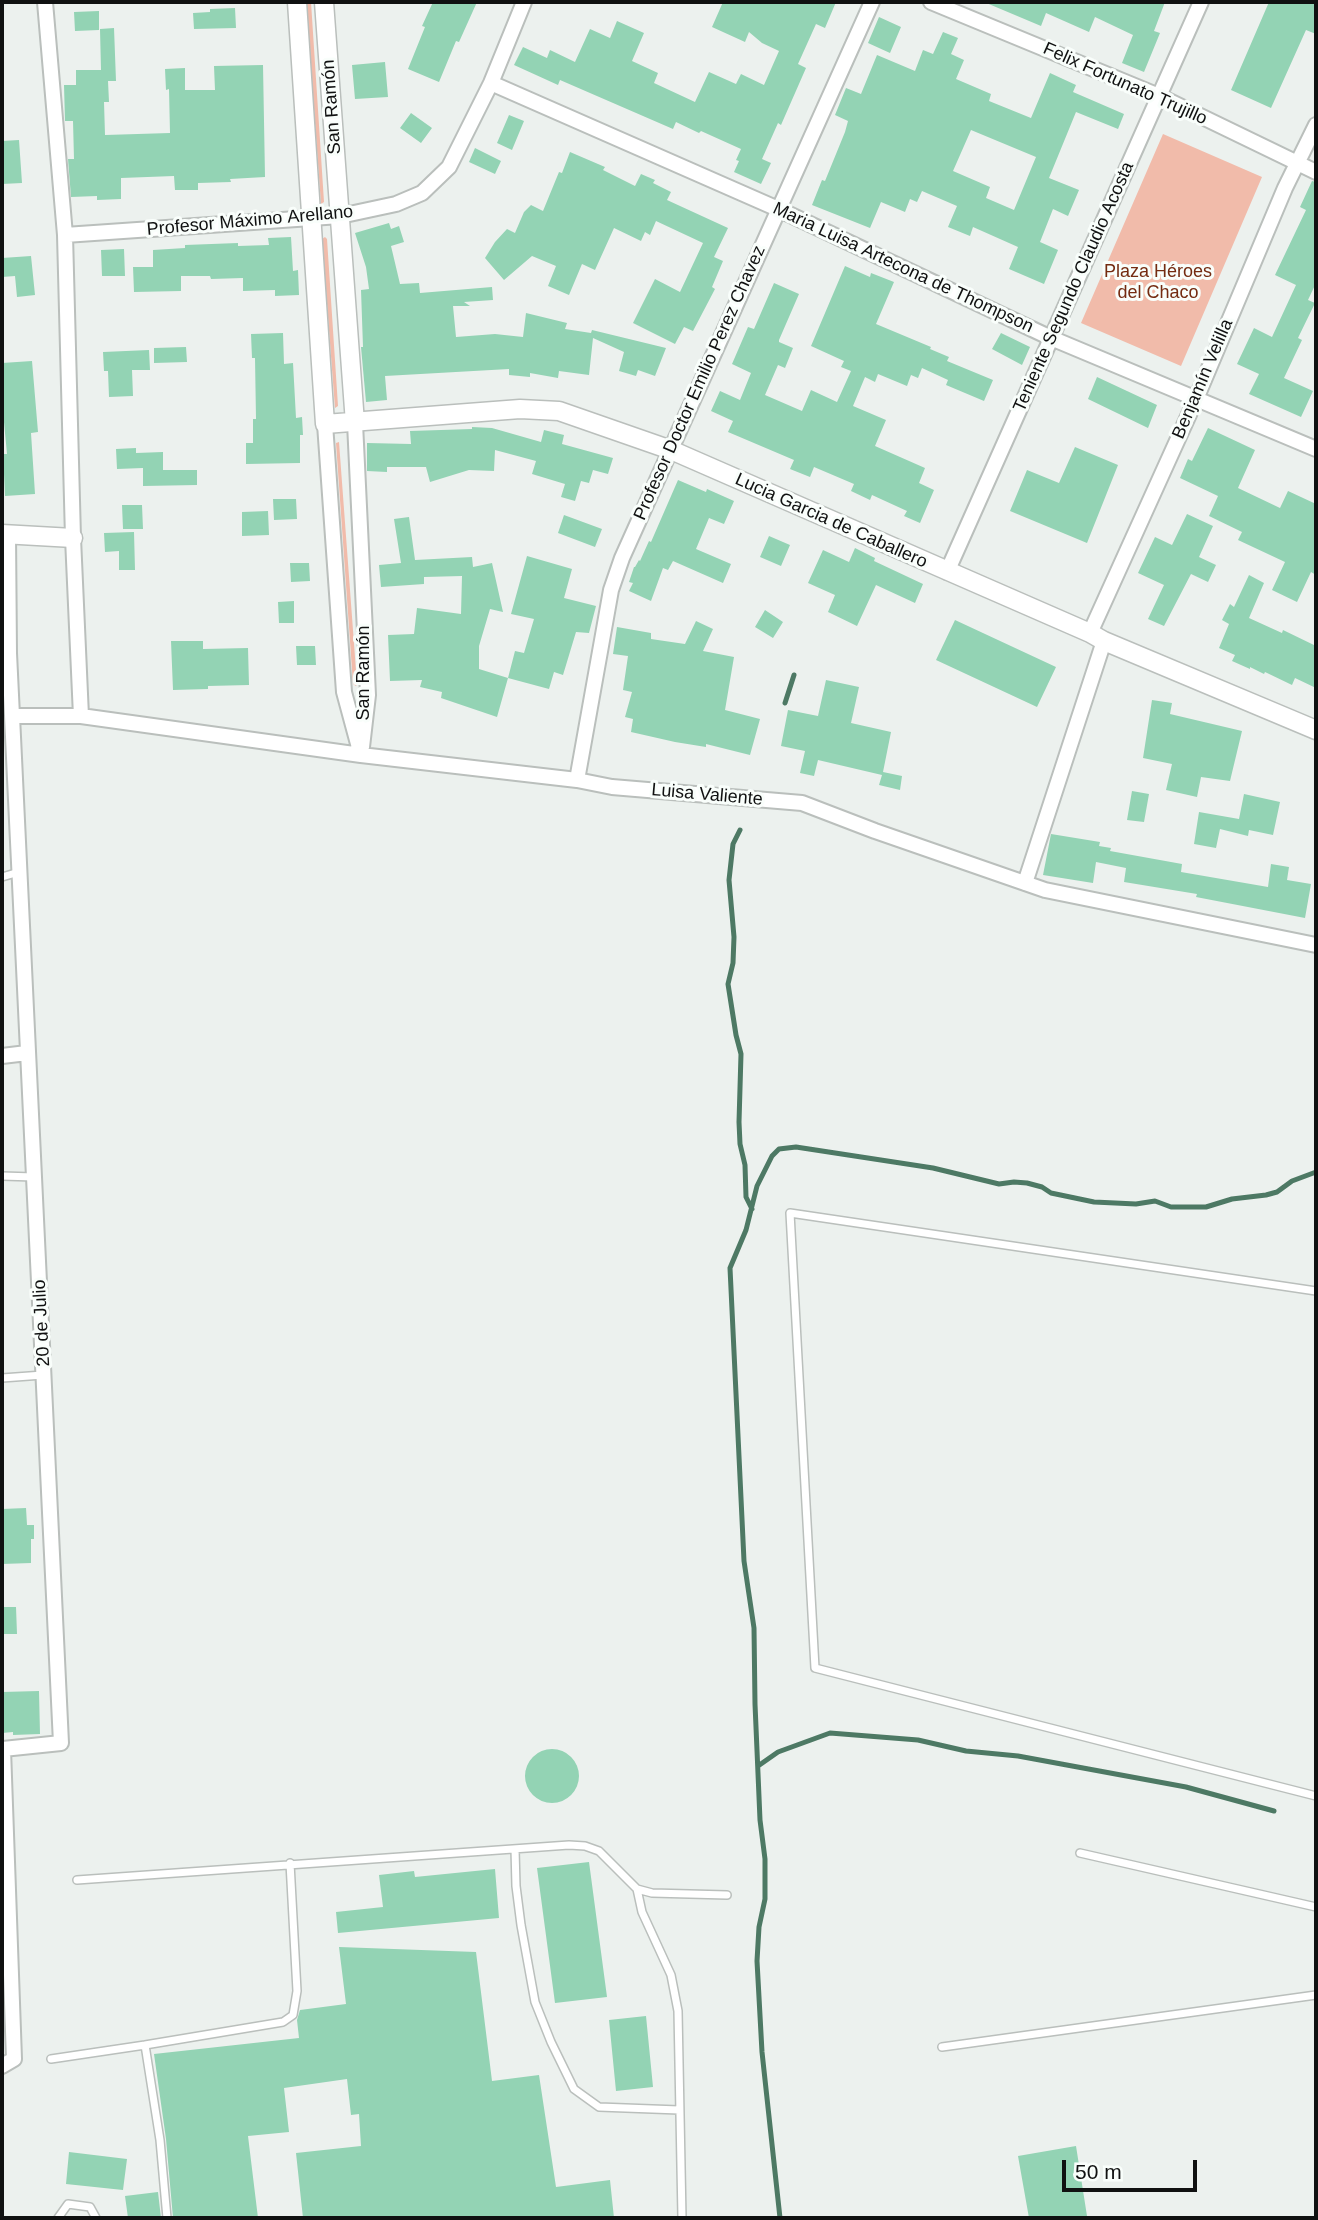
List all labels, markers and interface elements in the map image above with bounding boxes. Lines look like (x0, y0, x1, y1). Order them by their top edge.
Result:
street label: Felix Fortunato Trujillo (1040, 38, 1210, 130)
street label: San Ramón (318, 59, 346, 155)
street label: Teniente Segundo Claudio Acosta (1009, 159, 1139, 415)
street label: Maria Luisa Artecona de Thompson (769, 198, 1037, 338)
street label: Profesor Máximo Arellano (146, 201, 354, 241)
street label: Profesor Doctor Emilio Perez Chavez (630, 242, 770, 524)
park label: Plaza Héroes del Chaco (1104, 261, 1212, 304)
street label: Benjamín Velilla (1168, 316, 1238, 442)
street label: Lucia Garcia de Caballero (732, 469, 930, 573)
street label: San Ramón (353, 625, 375, 721)
street label: Luisa Valiente (650, 779, 764, 811)
street label: 20 de Julio (29, 1279, 55, 1367)
scale bar (1066, 2146, 1201, 2190)
text: 50 m (1075, 2160, 1122, 2183)

